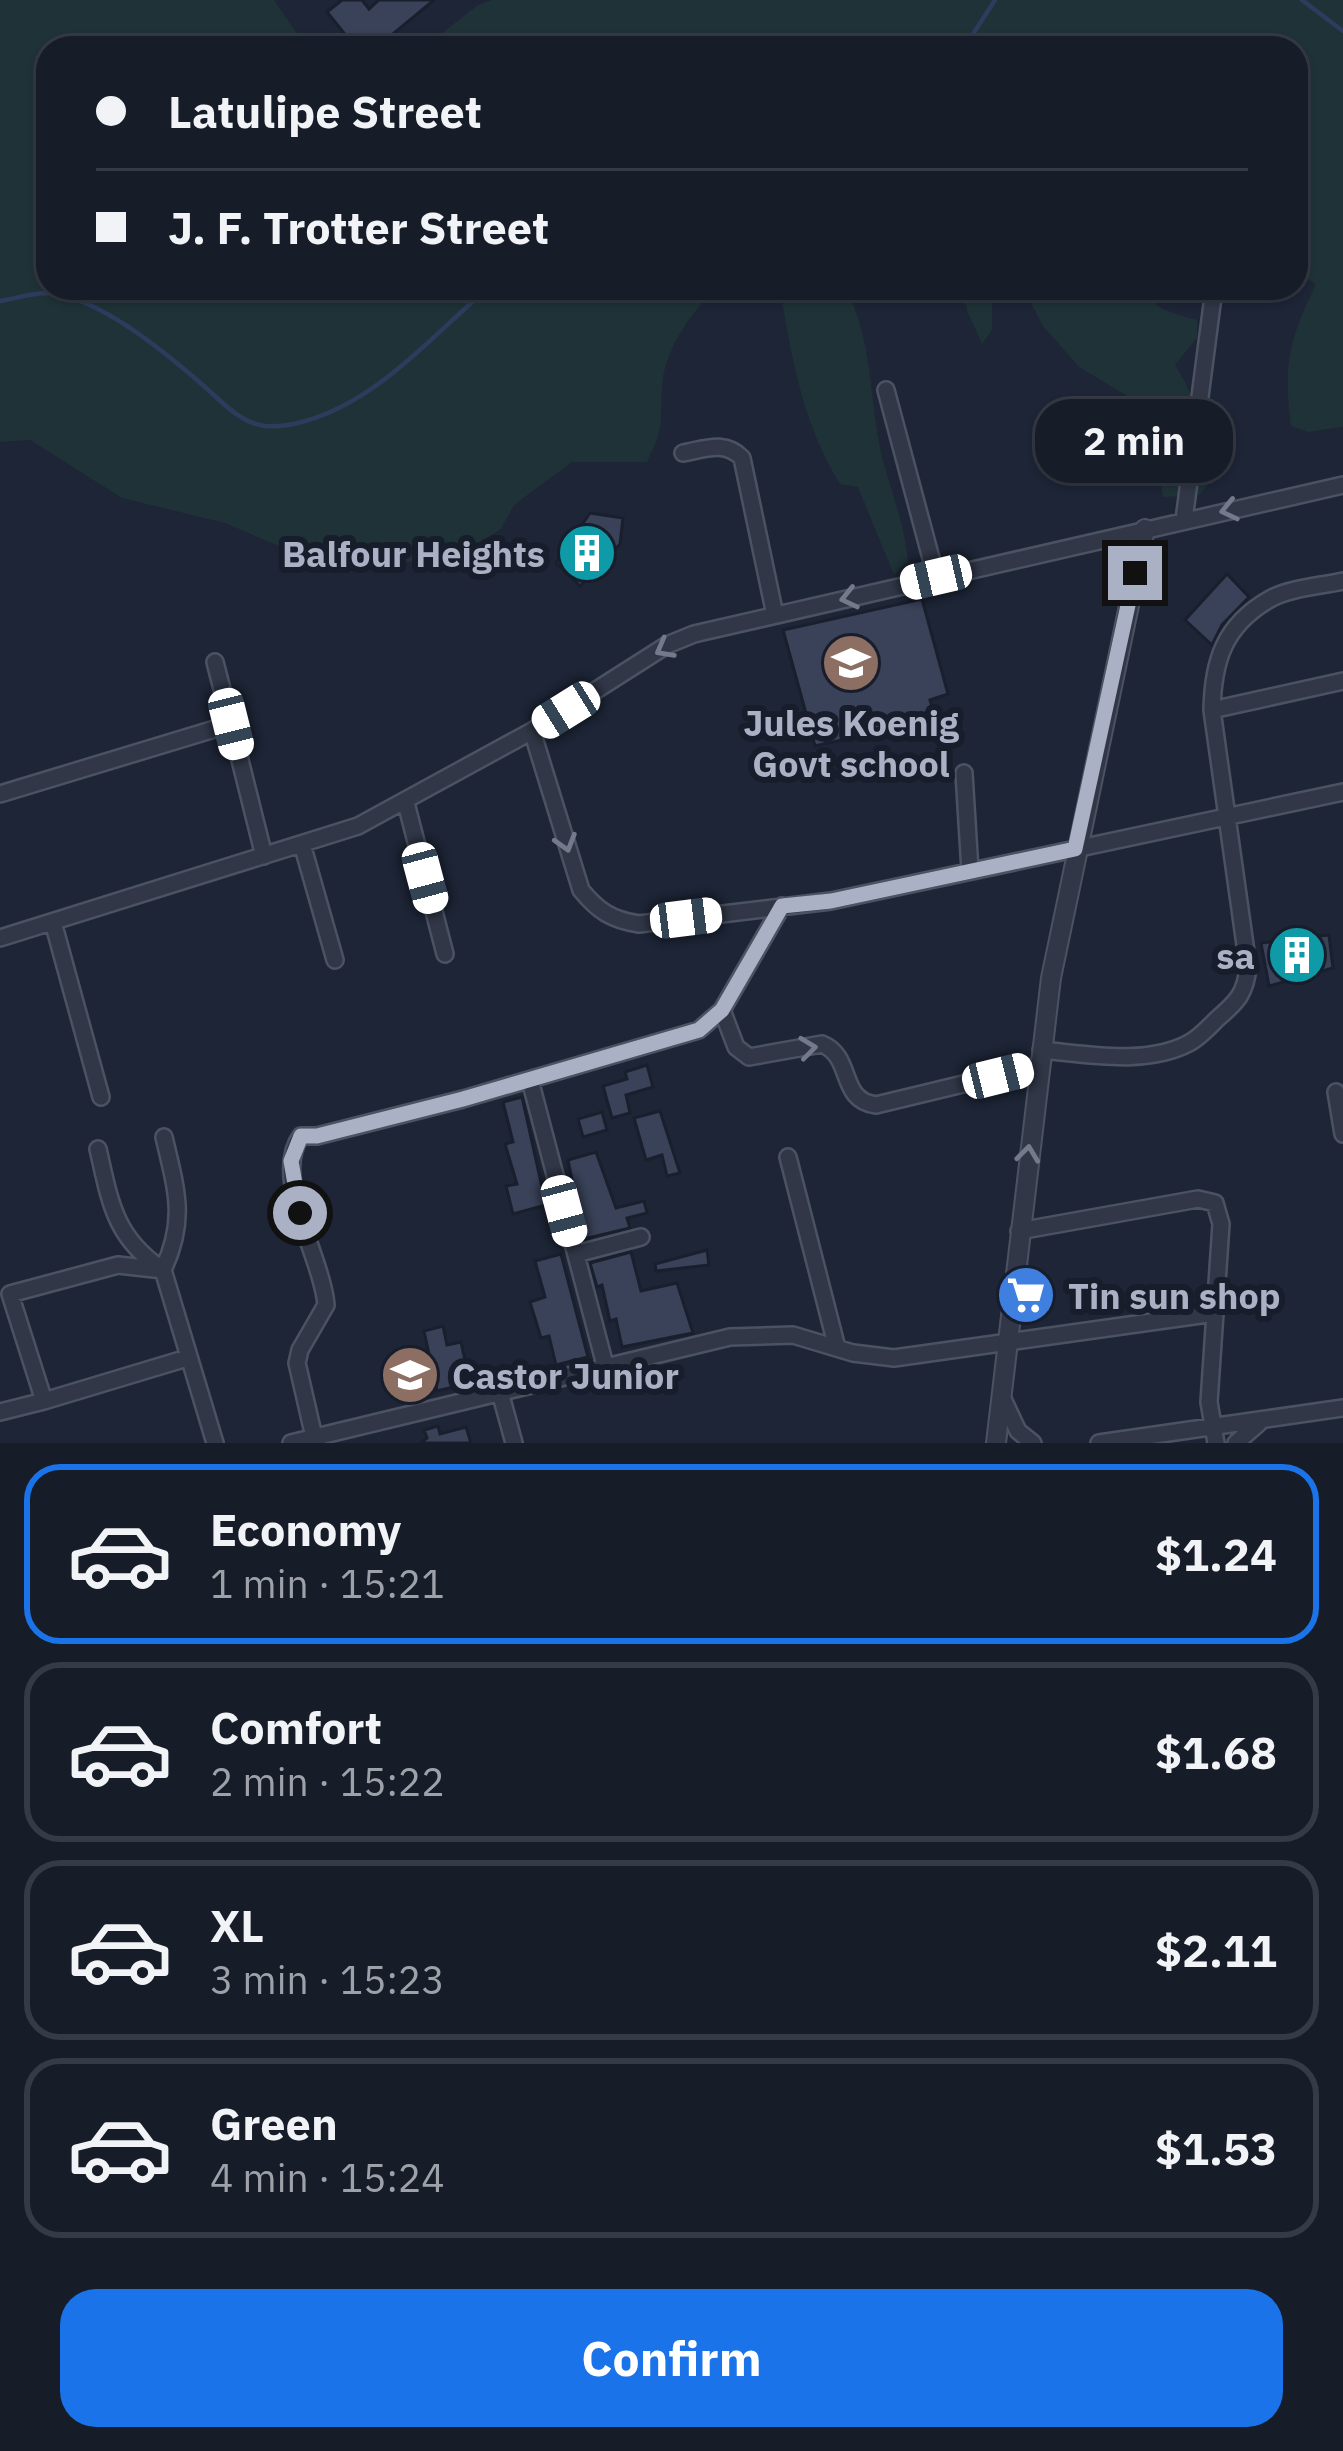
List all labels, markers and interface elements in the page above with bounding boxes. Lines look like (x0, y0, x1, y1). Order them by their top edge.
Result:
text: Latulipe Street (168, 82, 482, 140)
text: J. F. Trotter Street (168, 198, 549, 256)
callout: 2 min (1036, 399, 1234, 483)
text: 2 min (1083, 415, 1185, 466)
one-way arrow (1219, 496, 1239, 521)
building icon: Balfour Heights (556, 522, 618, 584)
place label: Balfour Heights (282, 530, 545, 577)
route end (1108, 546, 1162, 600)
car (897, 551, 975, 603)
one-way arrow (839, 584, 859, 609)
school or university icon: Jules Koenig Govt school (820, 632, 882, 694)
one-way arrow (655, 635, 676, 658)
car (526, 676, 606, 744)
car (205, 685, 257, 763)
place label: Jules Koenig Govt school (743, 699, 959, 787)
one-way arrow (552, 831, 577, 852)
car (398, 839, 452, 917)
car (648, 896, 724, 940)
building icon: sa (1266, 924, 1328, 986)
place label: sa (1216, 932, 1255, 979)
one-way arrow (799, 1036, 818, 1062)
car (959, 1050, 1037, 1102)
one-way arrow (1014, 1145, 1040, 1164)
car (537, 1172, 591, 1250)
route start (273, 1186, 327, 1240)
supermarket icon: Tin sun shop (995, 1264, 1057, 1326)
place label: Tin sun shop (1068, 1272, 1281, 1319)
school or university icon: Castor Junior (379, 1344, 441, 1406)
place label: Castor Junior (452, 1352, 679, 1399)
icon: car (66, 1500, 174, 1608)
text: Economy (210, 1500, 401, 1558)
text: $1.24 (1155, 1525, 1277, 1583)
text: 1 min · 15:21 (210, 1558, 445, 1609)
icon: car (66, 1698, 174, 1806)
text: Comfort (210, 1698, 382, 1756)
text: $1.68 (1155, 1723, 1277, 1781)
text: 2 min · 15:22 (210, 1756, 445, 1807)
icon: car (66, 1896, 174, 2004)
text: XL (210, 1896, 264, 1954)
text: $2.11 (1155, 1921, 1277, 1979)
text: 3 min · 15:23 (210, 1954, 445, 2005)
icon: car (66, 2094, 174, 2202)
text: Green (210, 2094, 338, 2152)
text: $1.53 (1155, 2119, 1277, 2177)
text: 4 min · 15:24 (210, 2152, 445, 2203)
button: Confirm (60, 2289, 1283, 2427)

